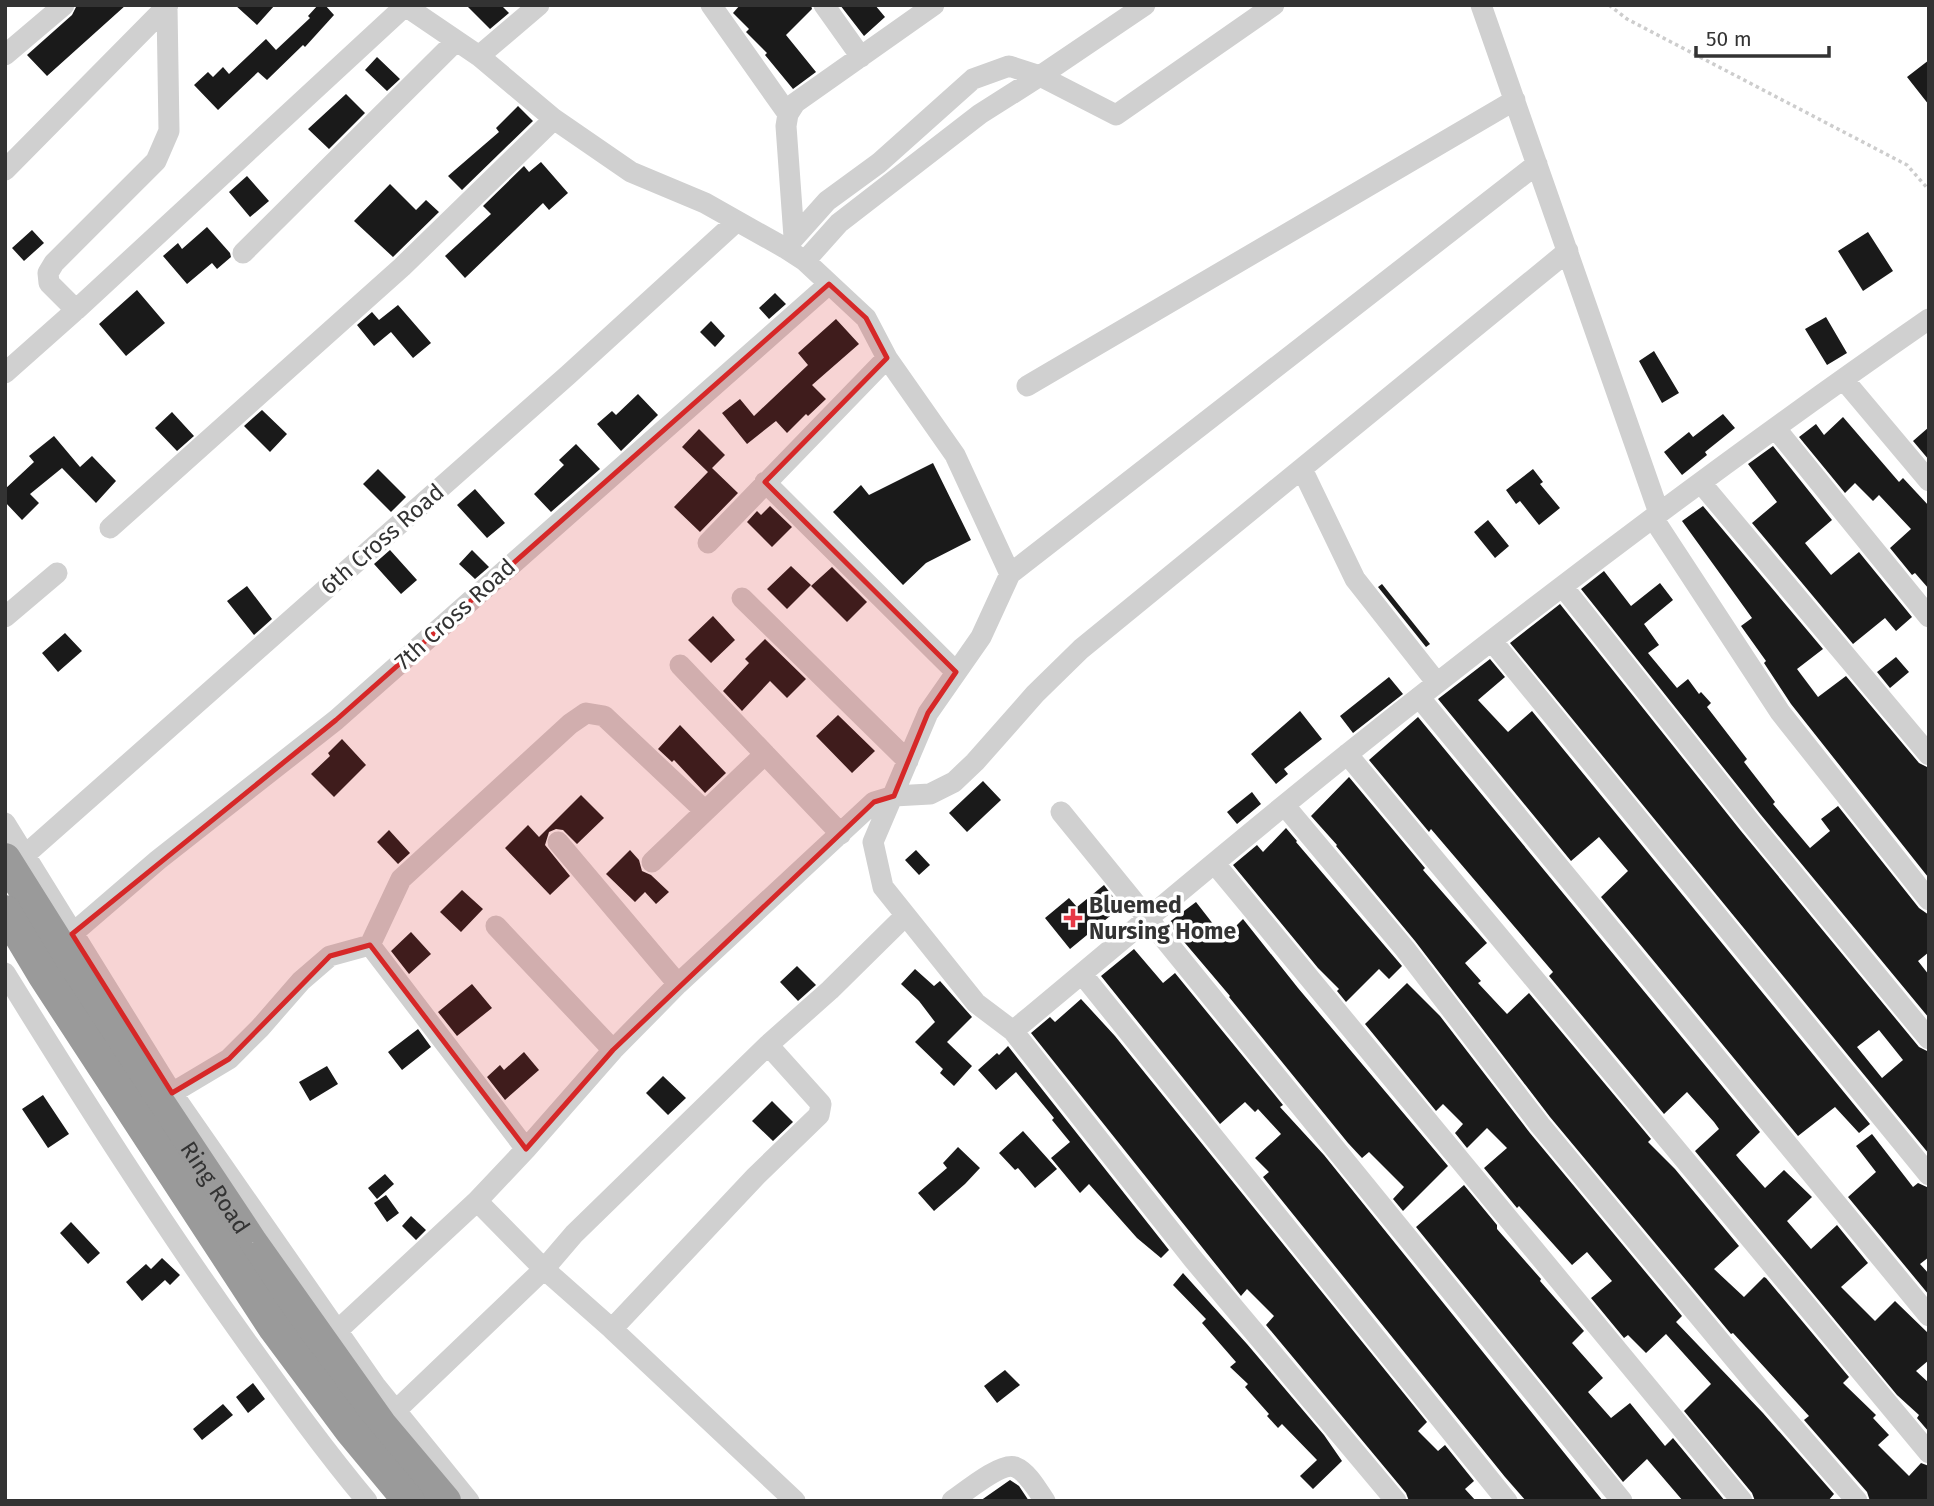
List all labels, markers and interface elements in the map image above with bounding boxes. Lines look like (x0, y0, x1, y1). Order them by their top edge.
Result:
scale bar (1696, 14, 1829, 58)
text: 50 m (1706, 26, 1752, 52)
street label: 6th Cross Road (314, 478, 450, 600)
street label: 7th Cross Road (389, 553, 521, 675)
place label: Bluemed Nursing Home (1089, 891, 1237, 945)
marker: Bluemed Nursing Home (1063, 908, 1083, 928)
street label: Ring Road (175, 1136, 256, 1239)

